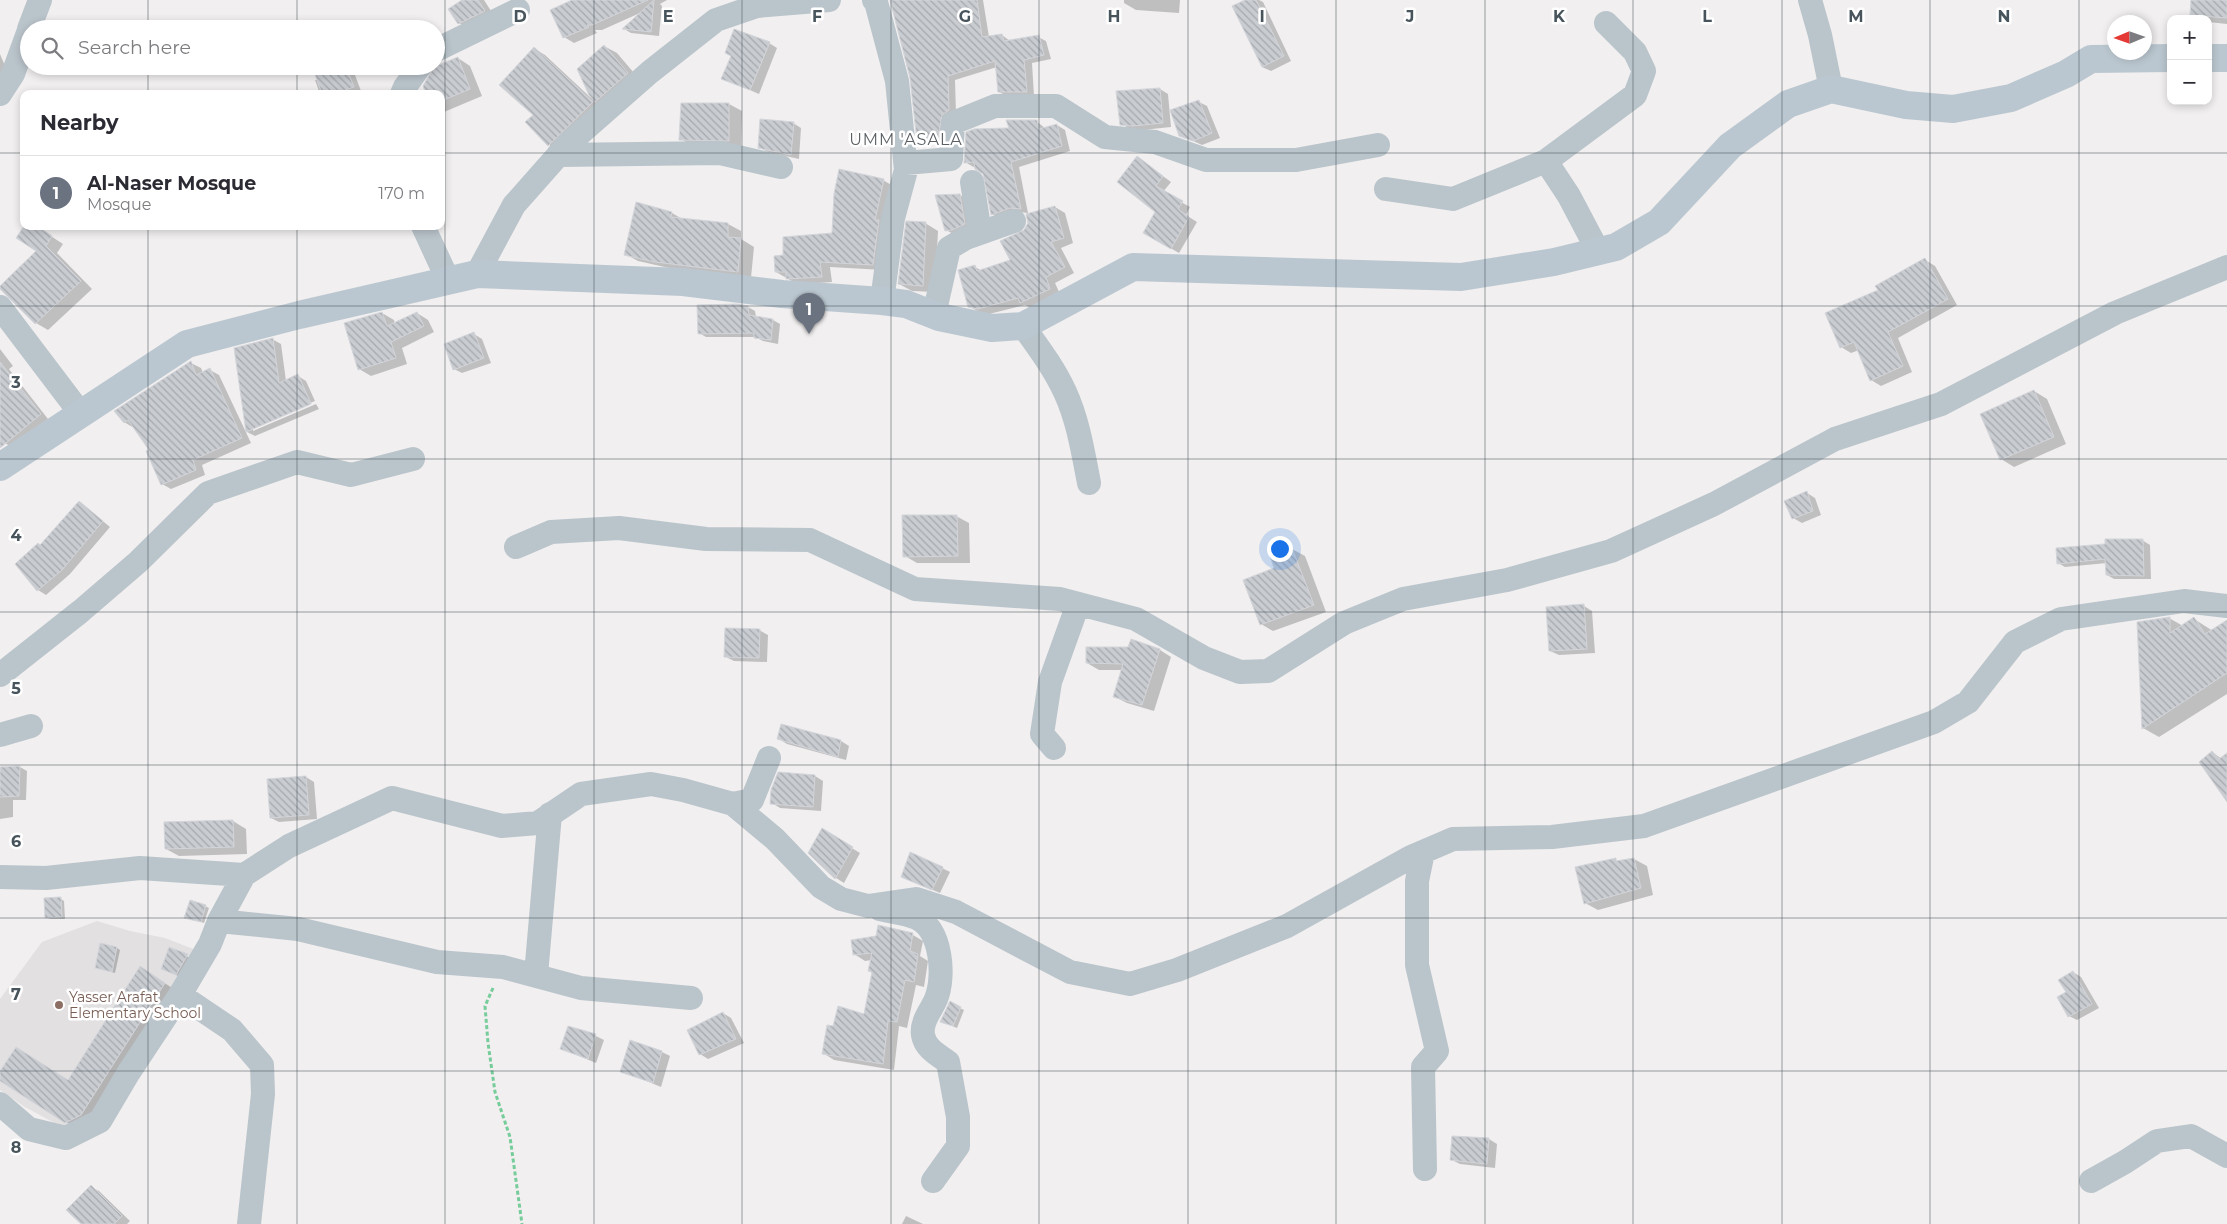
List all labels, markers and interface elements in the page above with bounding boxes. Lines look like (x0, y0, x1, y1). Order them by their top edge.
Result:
text: D (513, 7, 527, 26)
text: E (663, 7, 673, 26)
text: F (812, 7, 822, 26)
text: G (959, 7, 971, 26)
text: H (1108, 7, 1120, 26)
text: I (1259, 7, 1265, 26)
text: J (1405, 7, 1414, 26)
text: K (1553, 7, 1566, 26)
text: L (1702, 7, 1712, 26)
text: M (1848, 7, 1864, 26)
text: N (1998, 7, 2010, 26)
north arrow (2107, 15, 2152, 60)
map controls (2167, 15, 2212, 105)
button: + (2167, 15, 2212, 60)
search box (20, 20, 445, 75)
icon: search (38, 34, 66, 62)
text: Search here (78, 36, 191, 59)
button: − (2167, 60, 2212, 105)
text: Nearby (40, 110, 119, 135)
district label: UMM 'ASALA (849, 130, 963, 149)
text: Al-Naser Mosque (87, 172, 256, 195)
text: 1 (53, 184, 59, 203)
text: 170 m (378, 184, 425, 203)
text: Mosque (87, 195, 151, 214)
pin: 1 (793, 293, 825, 334)
text: 3 (10, 373, 21, 392)
text: 4 (10, 526, 22, 545)
your location (1267, 536, 1293, 562)
text: 5 (11, 679, 21, 698)
text: 6 (11, 832, 21, 851)
text: 7 (11, 985, 21, 1004)
place label: Yasser Arafat Elementary School (69, 988, 201, 1022)
marker: Yasser Arafat Elementary School (53, 999, 65, 1011)
text: 8 (11, 1138, 21, 1157)

